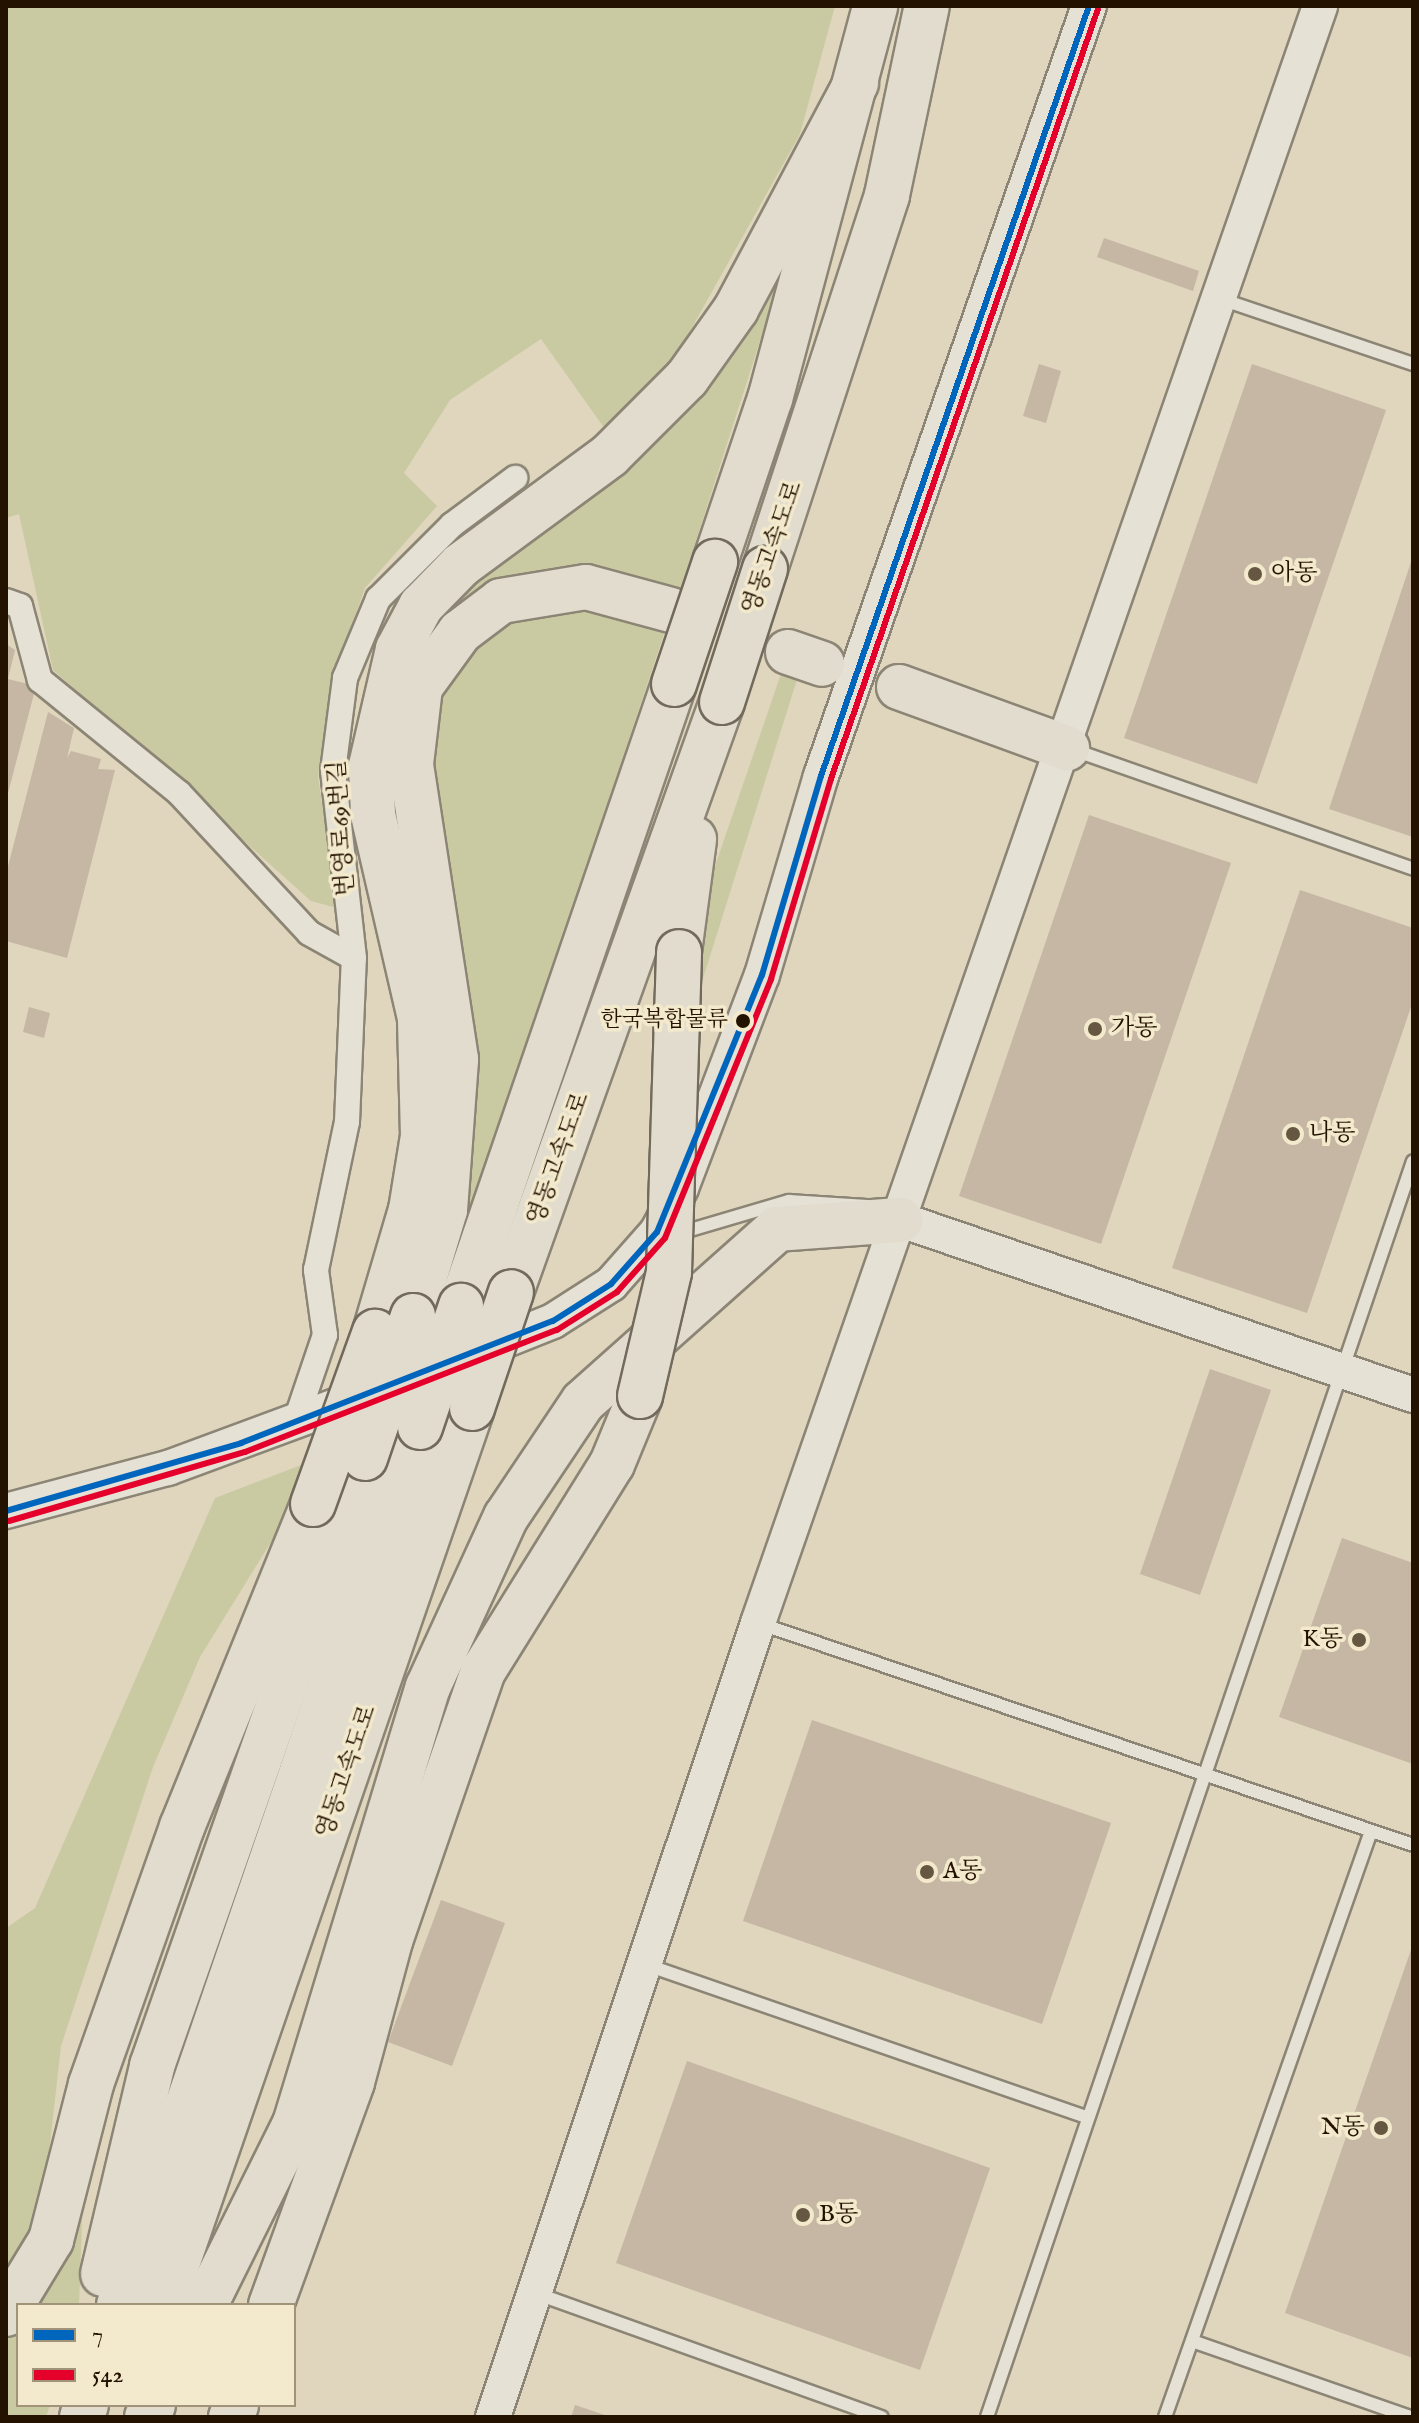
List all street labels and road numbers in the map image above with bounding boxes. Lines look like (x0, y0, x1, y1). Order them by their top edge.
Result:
street label: 영동고속도로 (737, 478, 809, 618)
street label: 번영로69번길 (323, 759, 361, 897)
street label: 영동고속도로 (522, 1089, 596, 1229)
street label: 영동고속도로 (311, 1702, 383, 1842)

